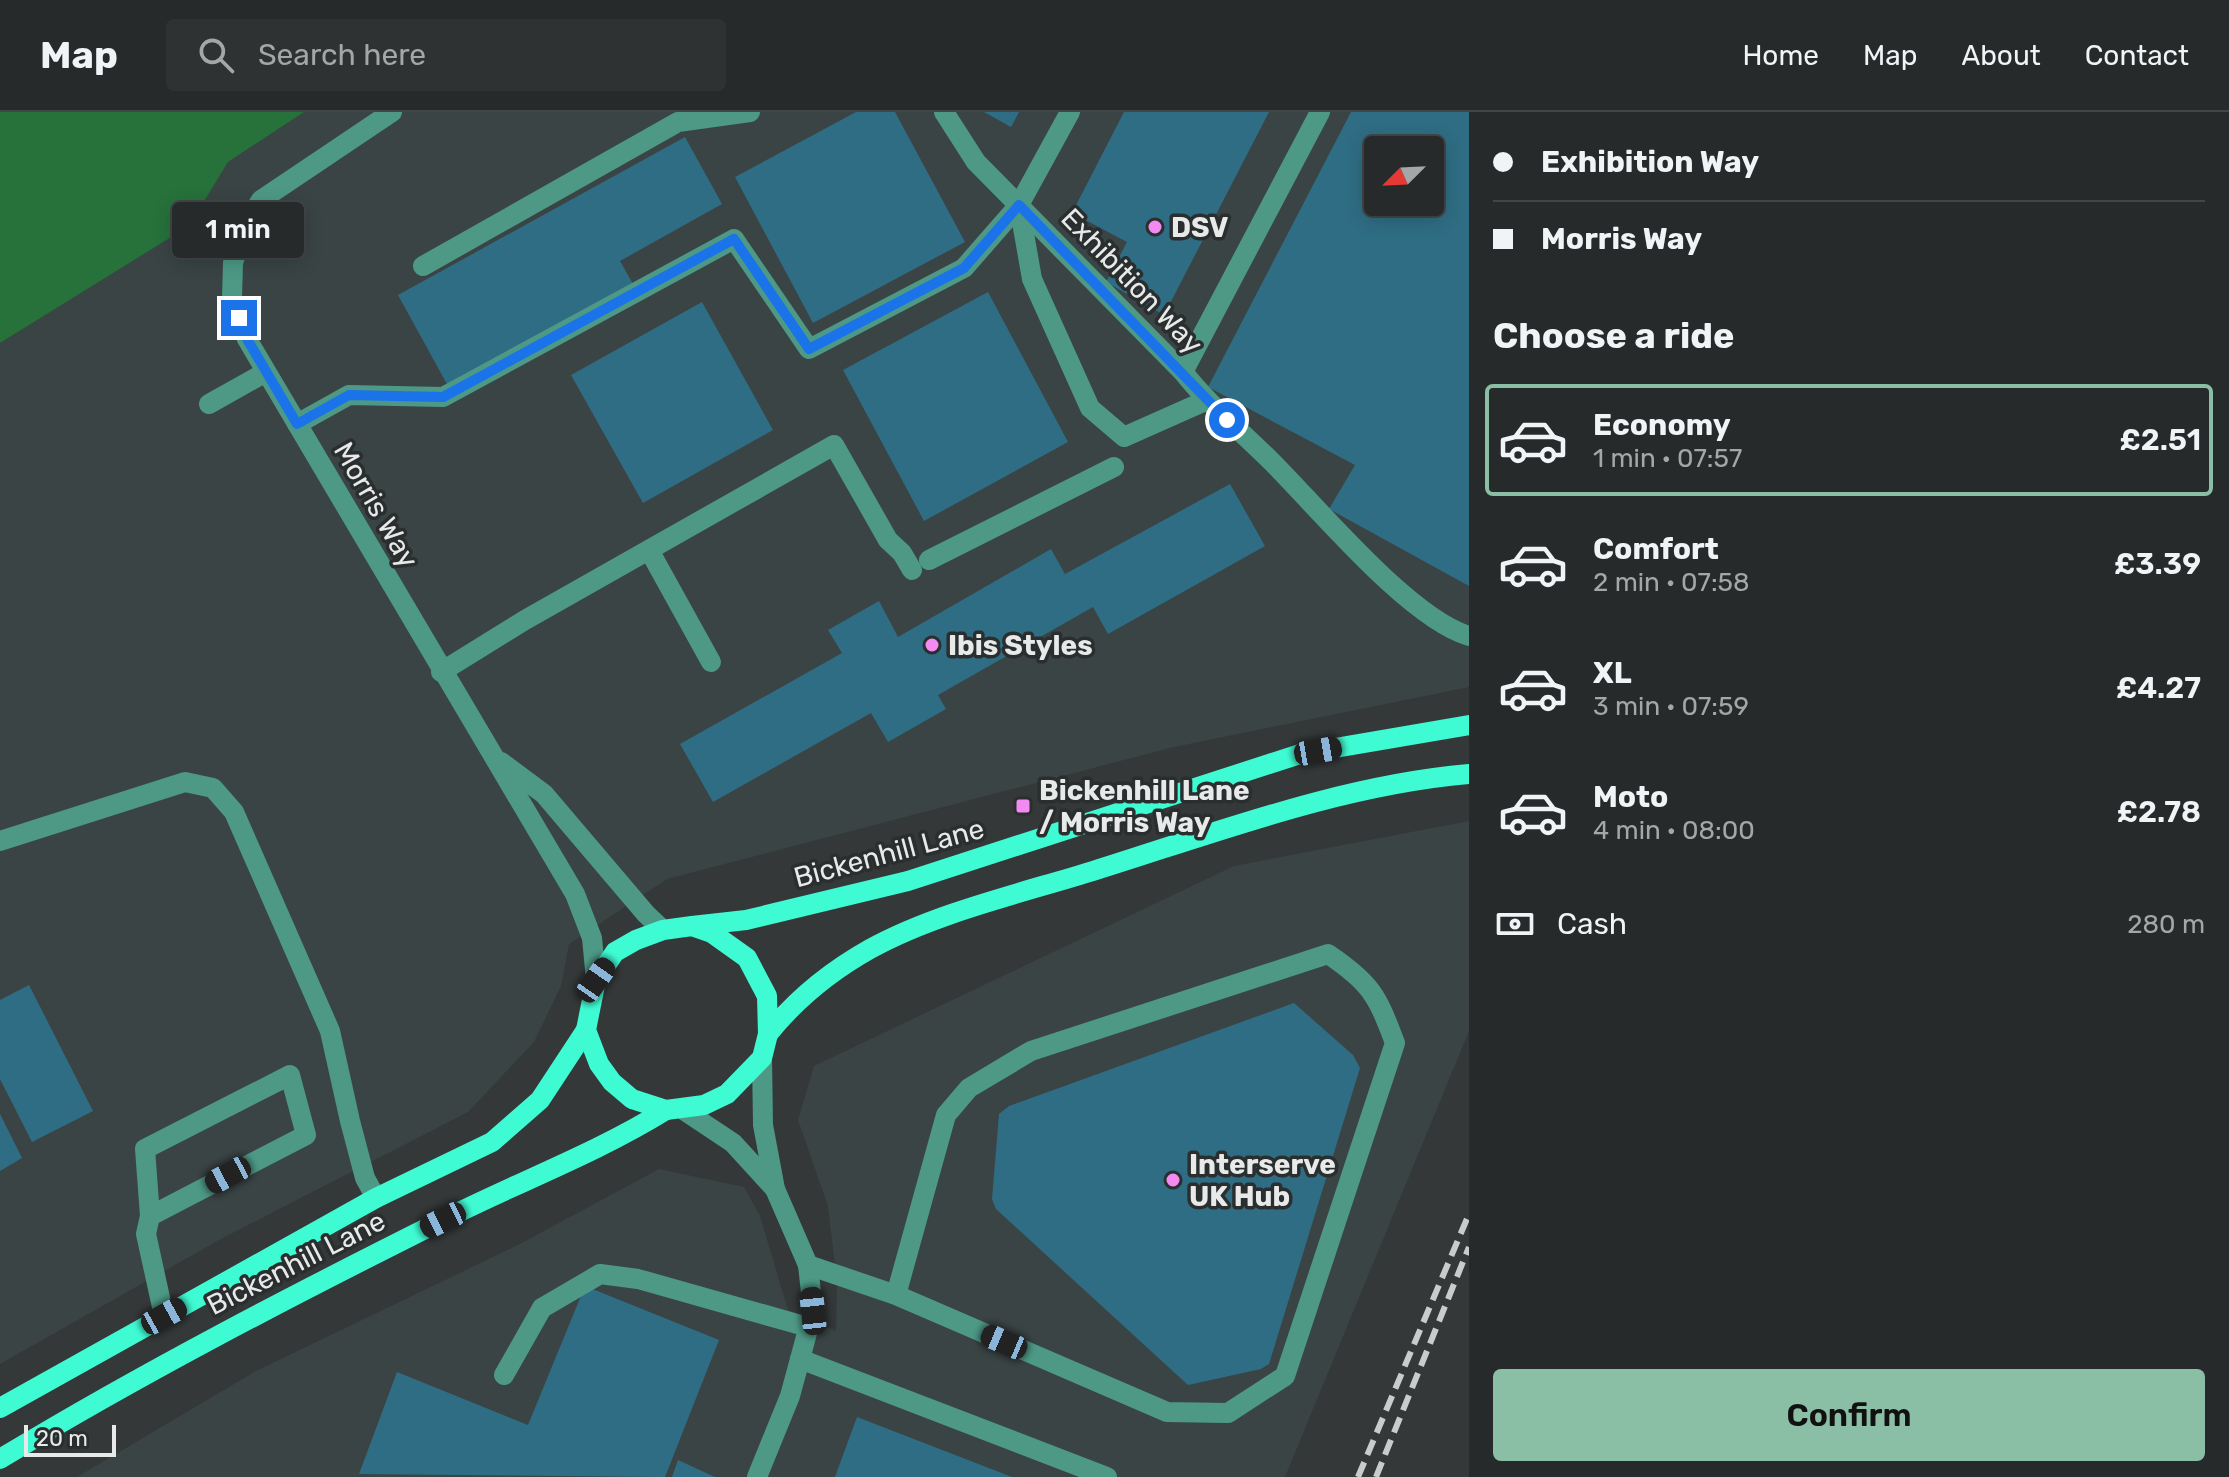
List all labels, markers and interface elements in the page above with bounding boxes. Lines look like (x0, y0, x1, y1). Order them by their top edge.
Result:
search box (166, 19, 726, 91)
text: Map (40, 32, 118, 78)
icon: search (194, 33, 238, 77)
text: Search here (258, 37, 426, 73)
text: Home (1742, 39, 1819, 72)
text: Map (1863, 39, 1917, 72)
text: About (1961, 39, 2041, 72)
text: Contact (2085, 39, 2189, 72)
north arrow (1364, 136, 1444, 216)
map controls (1364, 136, 1444, 216)
text: Exhibition Way (1541, 144, 1759, 180)
callout: 1 min (173, 202, 305, 258)
street label: Exhibition Way (1055, 202, 1209, 360)
place label: DSV (1171, 211, 1228, 244)
text: 1 min (205, 214, 271, 245)
marker: DSV (1146, 218, 1164, 236)
text: Morris Way (1541, 221, 1702, 257)
route end (221, 300, 257, 336)
text: Choose a ride (1493, 314, 1734, 357)
route start (1209, 402, 1245, 438)
icon: car (1497, 404, 1569, 476)
text: Economy (1593, 407, 1731, 443)
text: £2.51 (2119, 422, 2201, 458)
street label: Morris Way (327, 436, 425, 574)
text: 1 min · 07:57 (1593, 443, 1742, 474)
icon: car (1497, 528, 1569, 600)
text: Comfort (1593, 531, 1719, 567)
text: £3.39 (2114, 546, 2201, 582)
text: 2 min · 07:58 (1593, 567, 1750, 598)
place label: Ibis Styles (948, 629, 1093, 662)
marker: Ibis Styles (923, 636, 941, 654)
icon: car (1497, 652, 1569, 724)
text: XL (1593, 655, 1632, 691)
text: £4.27 (2116, 670, 2201, 706)
text: 3 min · 07:59 (1593, 691, 1749, 722)
car (1292, 735, 1344, 767)
place label: Bickenhill Lane / Morris Way (1039, 774, 1250, 839)
icon: car (1497, 776, 1569, 848)
text: Moto (1593, 779, 1668, 815)
text: £2.78 (2117, 794, 2201, 830)
marker: Bickenhill Lane / Morris Way (1014, 797, 1032, 815)
street label: Bickenhill Lane (790, 812, 988, 894)
text: 4 min · 08:00 (1593, 815, 1755, 846)
icon: cash (1493, 902, 1537, 946)
text: Cash (1557, 906, 1627, 942)
text: 280 m (2127, 909, 2205, 940)
car (572, 953, 620, 1007)
place label: Interserve UK Hub (1189, 1148, 1336, 1213)
car (201, 1153, 255, 1197)
marker: Interserve UK Hub (1164, 1171, 1182, 1189)
car (416, 1199, 470, 1241)
street label: Bickenhill Lane (201, 1204, 391, 1322)
car (799, 1286, 827, 1336)
car (137, 1294, 191, 1338)
car (977, 1322, 1031, 1362)
button: Confirm (1493, 1369, 2205, 1461)
scale bar (24, 1421, 116, 1457)
text: 20 m (36, 1425, 88, 1452)

